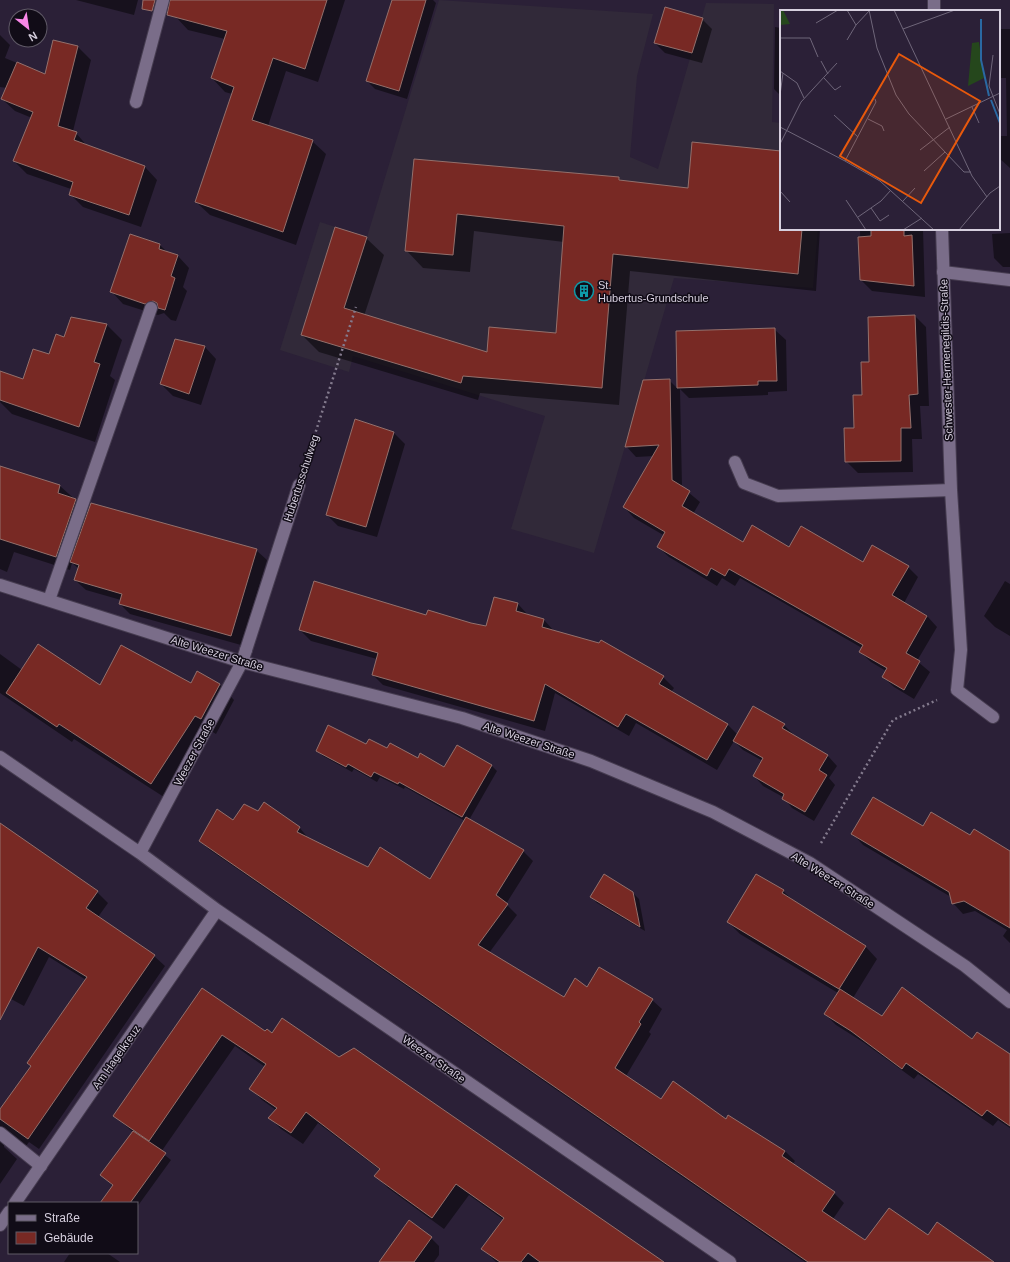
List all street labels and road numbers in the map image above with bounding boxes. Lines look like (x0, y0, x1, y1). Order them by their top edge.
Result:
street label: Schwester-Hermenegildis-Straße (937, 279, 955, 441)
street label: Hubertusschulweg (281, 433, 321, 523)
street label: Alte Weezer Straße (169, 633, 265, 673)
street label: Weezer Straße (171, 717, 217, 787)
street label: Alte Weezer Straße (482, 719, 576, 761)
street label: Alte Weezer Straße (789, 850, 877, 910)
street label: Am Hagelkreuz (90, 1023, 142, 1091)
street label: Weezer Straße (400, 1033, 468, 1085)

